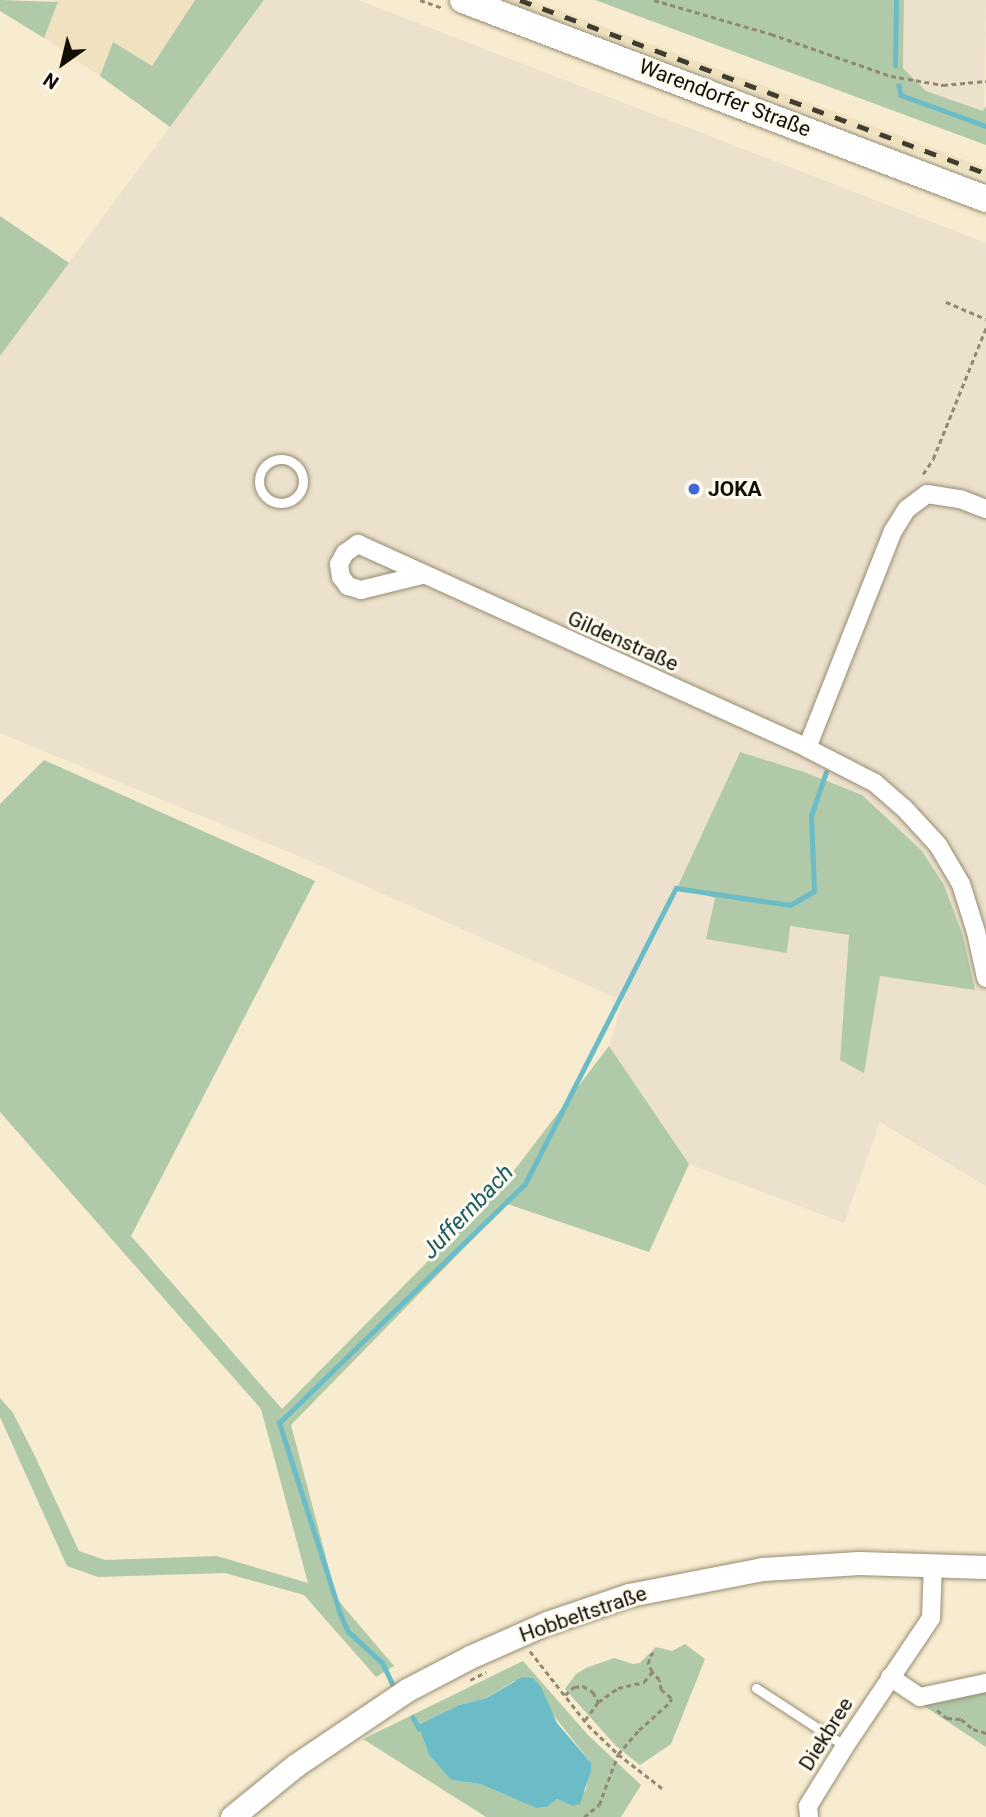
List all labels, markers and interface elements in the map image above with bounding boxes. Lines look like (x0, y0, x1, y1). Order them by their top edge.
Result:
north arrow (28, 28, 98, 98)
street label: Warendorfer Straße (635, 54, 815, 142)
text: N (39, 68, 63, 94)
place label: JOKA (708, 476, 762, 502)
marker: JOKA (686, 481, 702, 497)
street label: Gildenstraße (564, 605, 682, 677)
water label: Juffernbach (416, 1159, 520, 1265)
street label: Hobbeltstraße (516, 1580, 650, 1648)
street label: Diekbree (794, 1693, 858, 1775)

